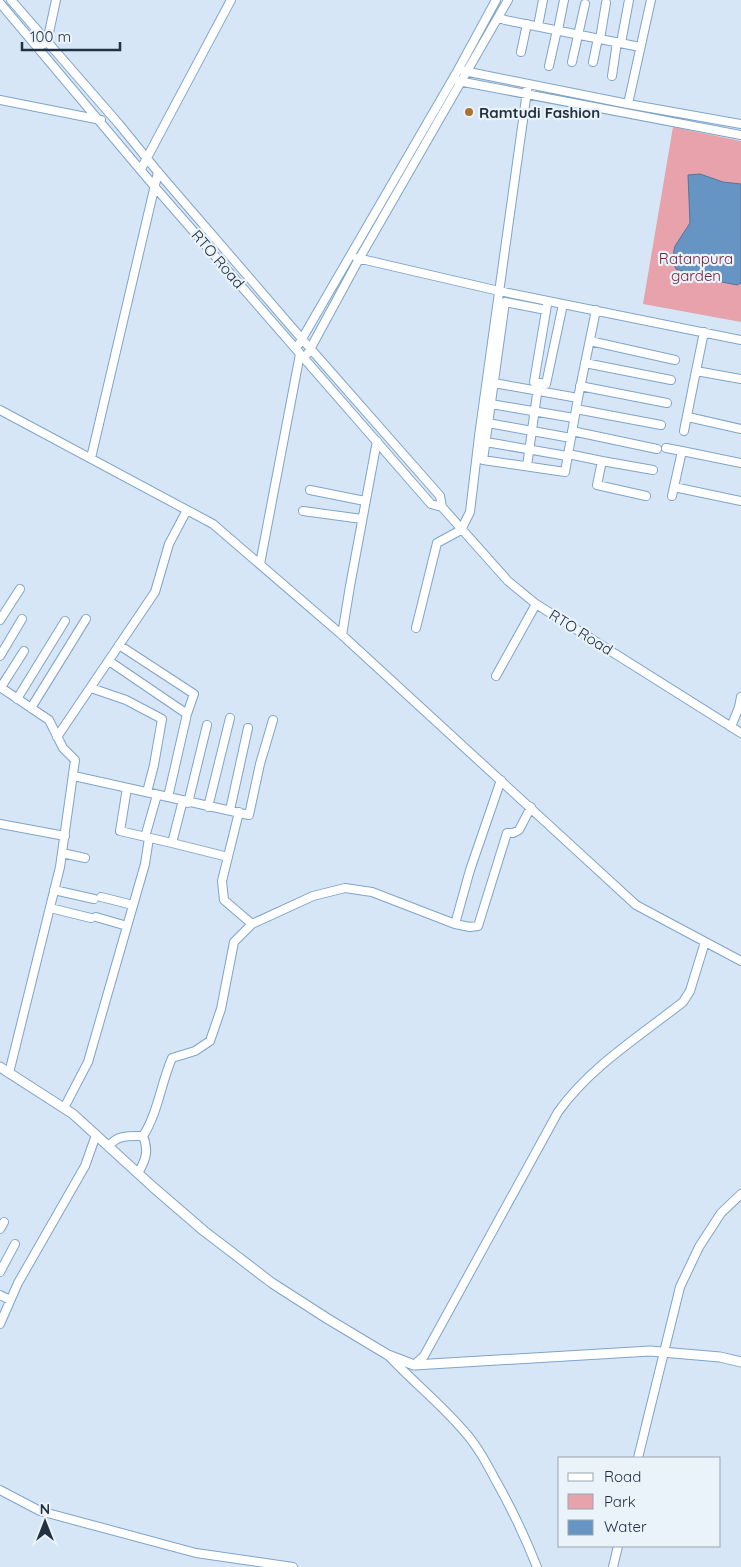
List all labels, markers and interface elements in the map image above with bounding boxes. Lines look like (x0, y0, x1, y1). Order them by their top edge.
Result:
scale bar (22, 20, 120, 52)
text: 100 m (30, 27, 71, 46)
place label: Ramtudi Fashion (479, 103, 600, 122)
marker: Ramtudi Fashion (463, 106, 475, 118)
street label: RTO Road (187, 226, 249, 292)
park label: Ratanpura garden (659, 249, 733, 285)
street label: RTO Road (546, 605, 616, 659)
legend (558, 1457, 721, 1547)
text: Road (604, 1467, 641, 1486)
text: Park (604, 1492, 636, 1511)
north arrow (20, 1497, 70, 1547)
text: N (40, 1500, 50, 1518)
text: Water (604, 1517, 647, 1536)

